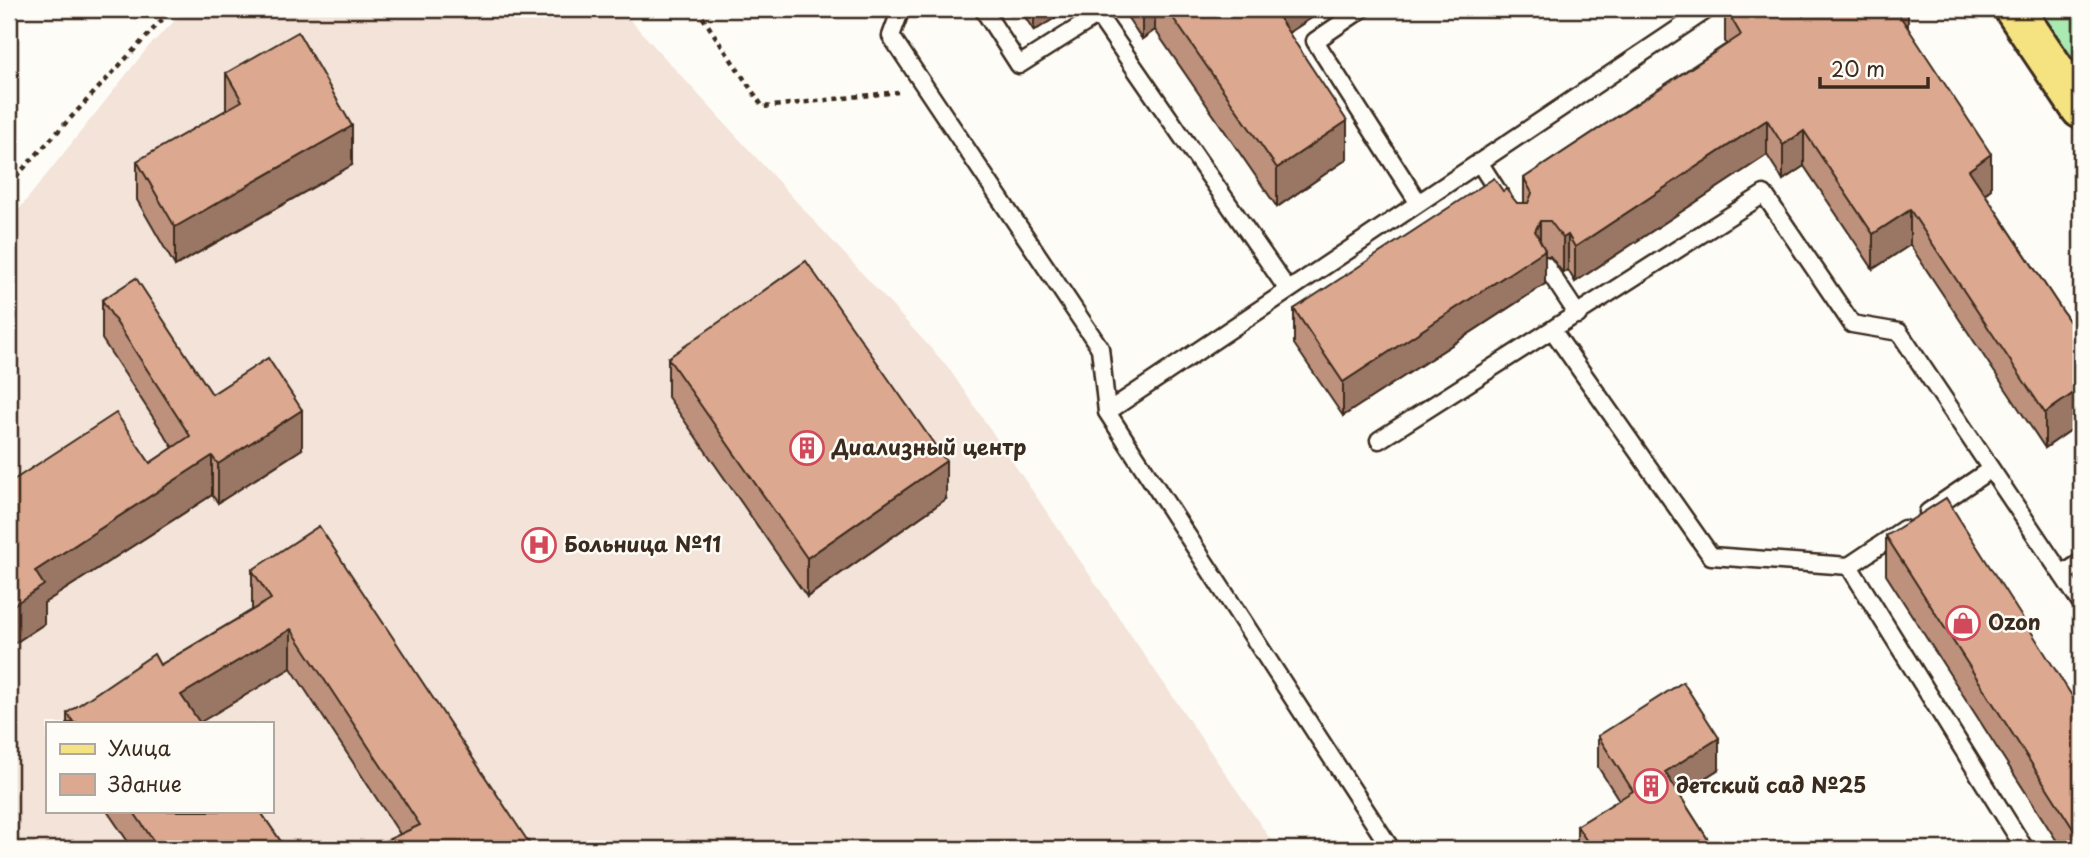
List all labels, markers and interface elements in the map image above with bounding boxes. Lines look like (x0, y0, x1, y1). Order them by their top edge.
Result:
scale bar (1820, 46, 1929, 90)
text: 20 m (1831, 52, 1885, 84)
building icon: Диализный центр (788, 429, 826, 467)
place label: Диализный центр (831, 430, 1026, 462)
hospital icon: Больница №11 (520, 526, 558, 564)
place label: Больница №11 (564, 527, 721, 559)
shop icon: Ozon (1944, 604, 1982, 642)
place label: Ozon (1988, 605, 2041, 637)
legend (46, 722, 273, 812)
text: Улица (108, 731, 171, 763)
text: Здание (108, 767, 182, 799)
building icon: детский сад №25 (1632, 767, 1670, 805)
place label: детский сад №25 (1676, 768, 1867, 800)

